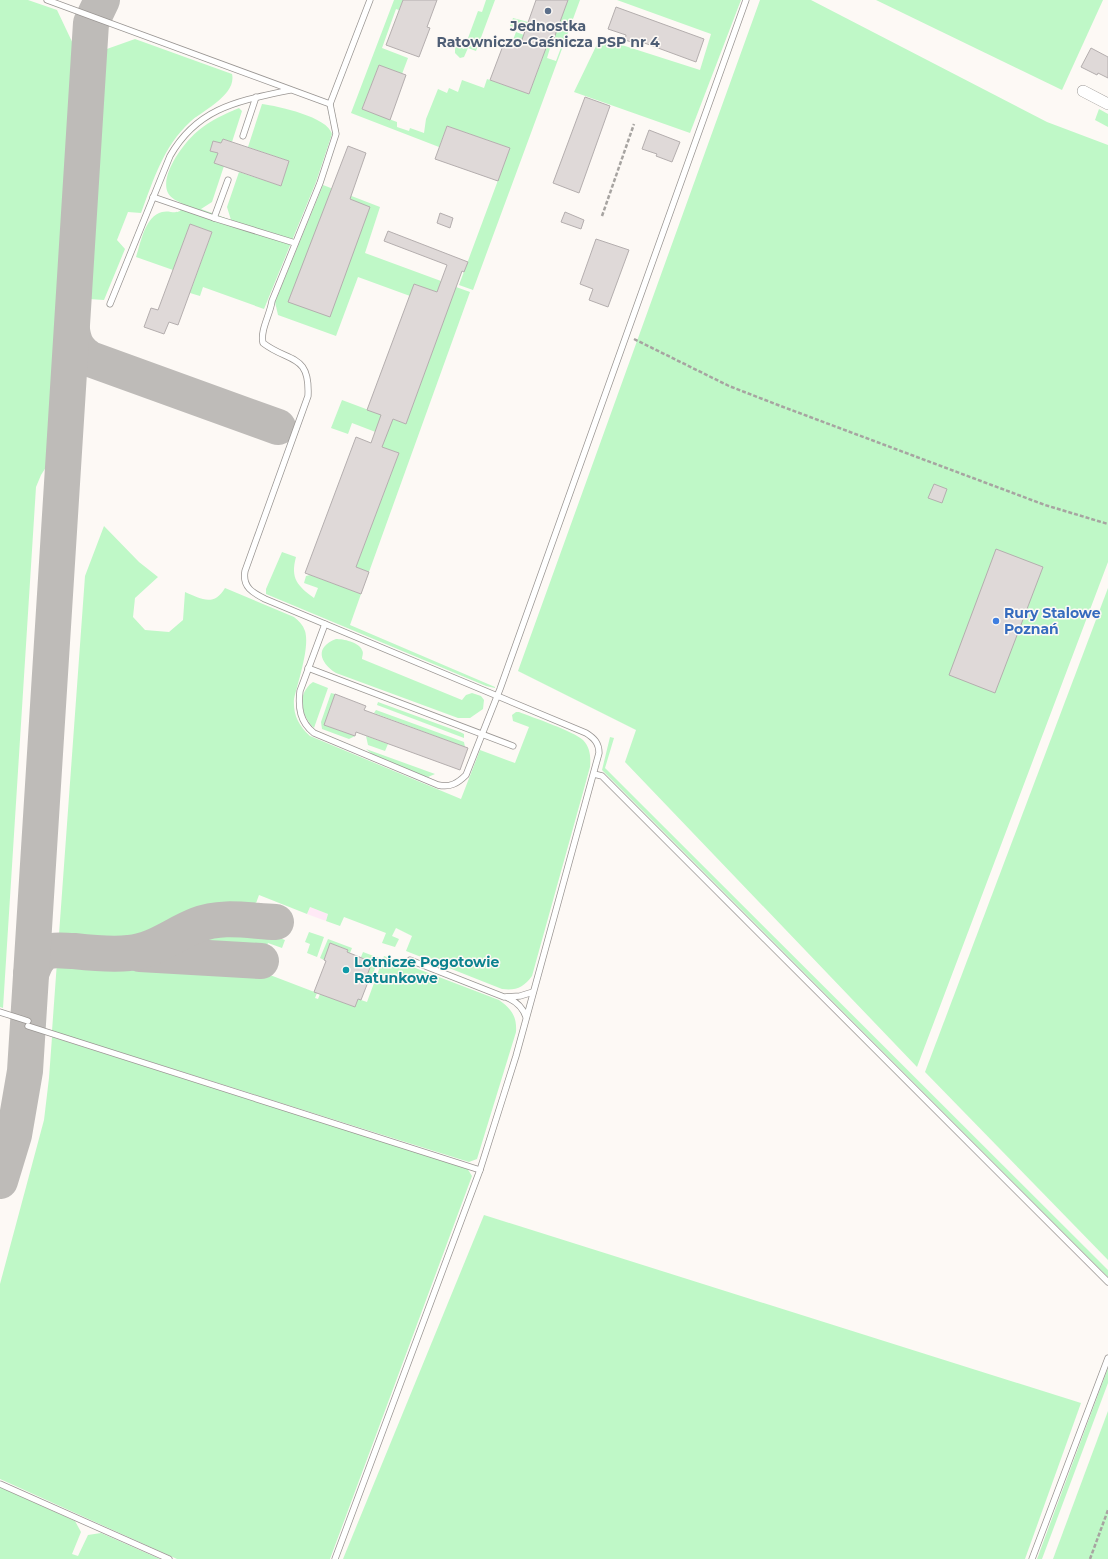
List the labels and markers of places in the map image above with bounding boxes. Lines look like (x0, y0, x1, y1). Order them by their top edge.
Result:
marker: Jednostka Ratowniczo-Gaśnicza PSP nr 4 (543, 6, 553, 16)
place label: Jednostka Ratowniczo-Gaśnicza PSP nr 4 (436, 17, 660, 51)
place label: Rury Stalowe Poznań (1004, 604, 1101, 638)
marker: Rury Stalowe Poznań (991, 616, 1001, 626)
place label: Lotnicze Pogotowie Ratunkowe (354, 953, 499, 987)
marker: Lotnicze Pogotowie Ratunkowe (341, 965, 351, 975)

